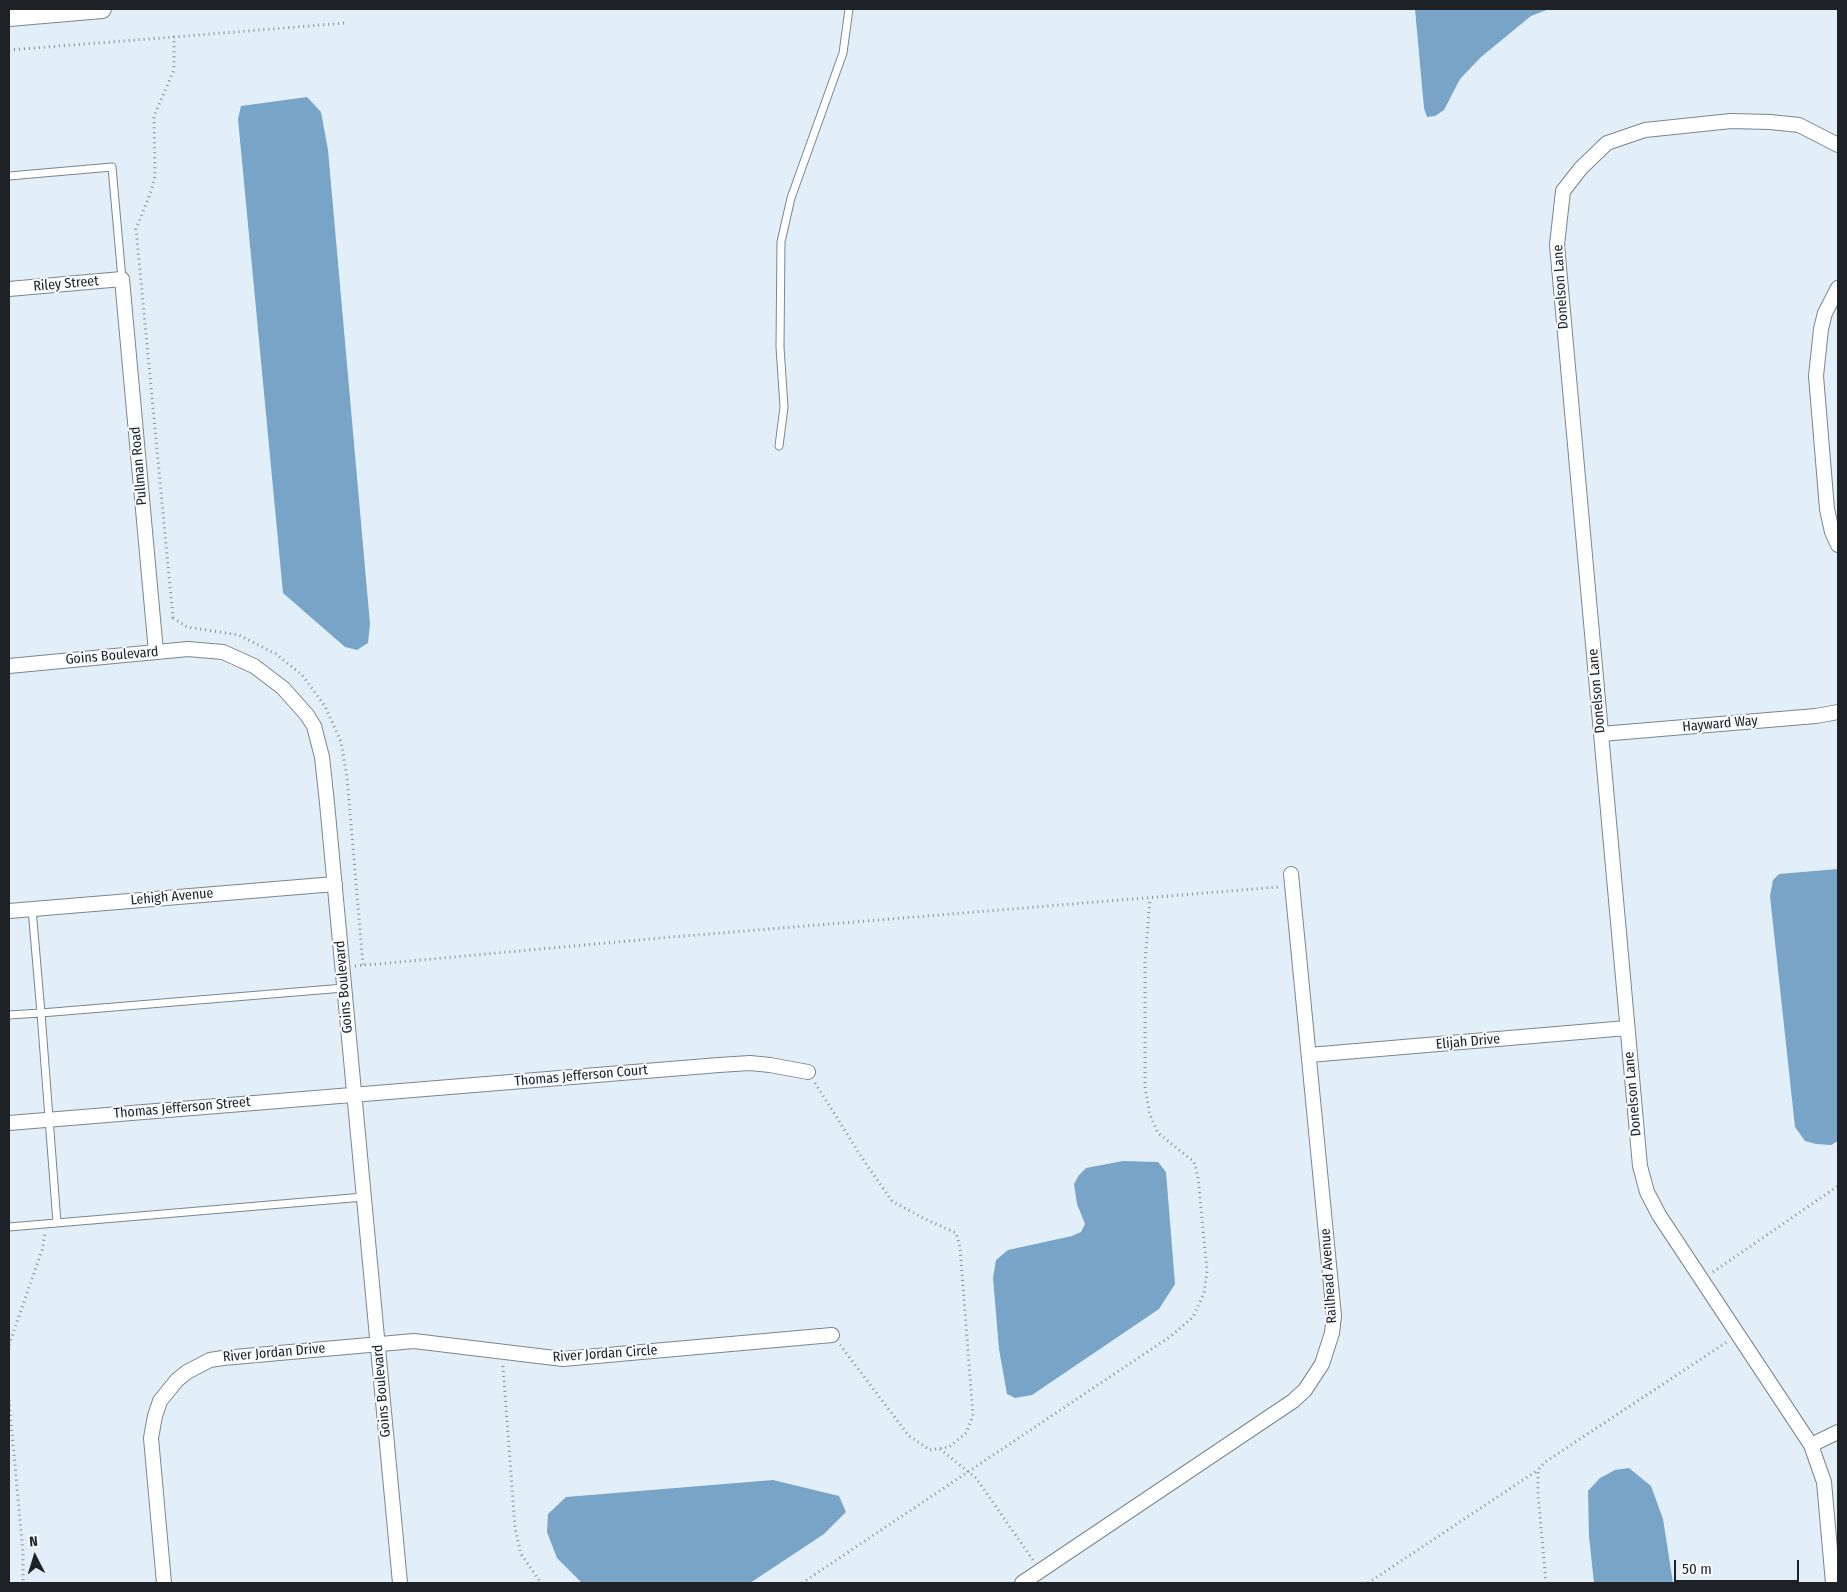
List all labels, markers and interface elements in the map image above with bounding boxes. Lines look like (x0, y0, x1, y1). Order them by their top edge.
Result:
street label: Donelson Lane (1550, 244, 1572, 330)
street label: Riley Street (33, 273, 99, 295)
street label: Pullman Road (127, 426, 151, 506)
street label: Goins Boulevard (65, 644, 159, 668)
street label: Donelson Lane (1585, 648, 1609, 734)
street label: Hayward Way (1682, 712, 1758, 736)
street label: Lehigh Avenue (130, 885, 214, 909)
street label: Goins Boulevard (332, 940, 356, 1034)
street label: Elijah Drive (1435, 1031, 1501, 1053)
street label: Donelson Lane (1621, 1051, 1645, 1137)
street label: Thomas Jefferson Court (514, 1062, 648, 1090)
street label: Thomas Jefferson Street (113, 1094, 251, 1122)
street label: Railhead Avenue (1317, 1228, 1341, 1324)
street label: River Jordan Drive (222, 1340, 326, 1366)
street label: River Jordan Circle (552, 1342, 658, 1366)
street label: Goins Boulevard (370, 1344, 394, 1438)
north arrow (10, 1532, 60, 1582)
text: N (29, 1533, 39, 1550)
scale bar (1677, 1550, 1802, 1582)
text: 50 m (1682, 1560, 1712, 1578)

